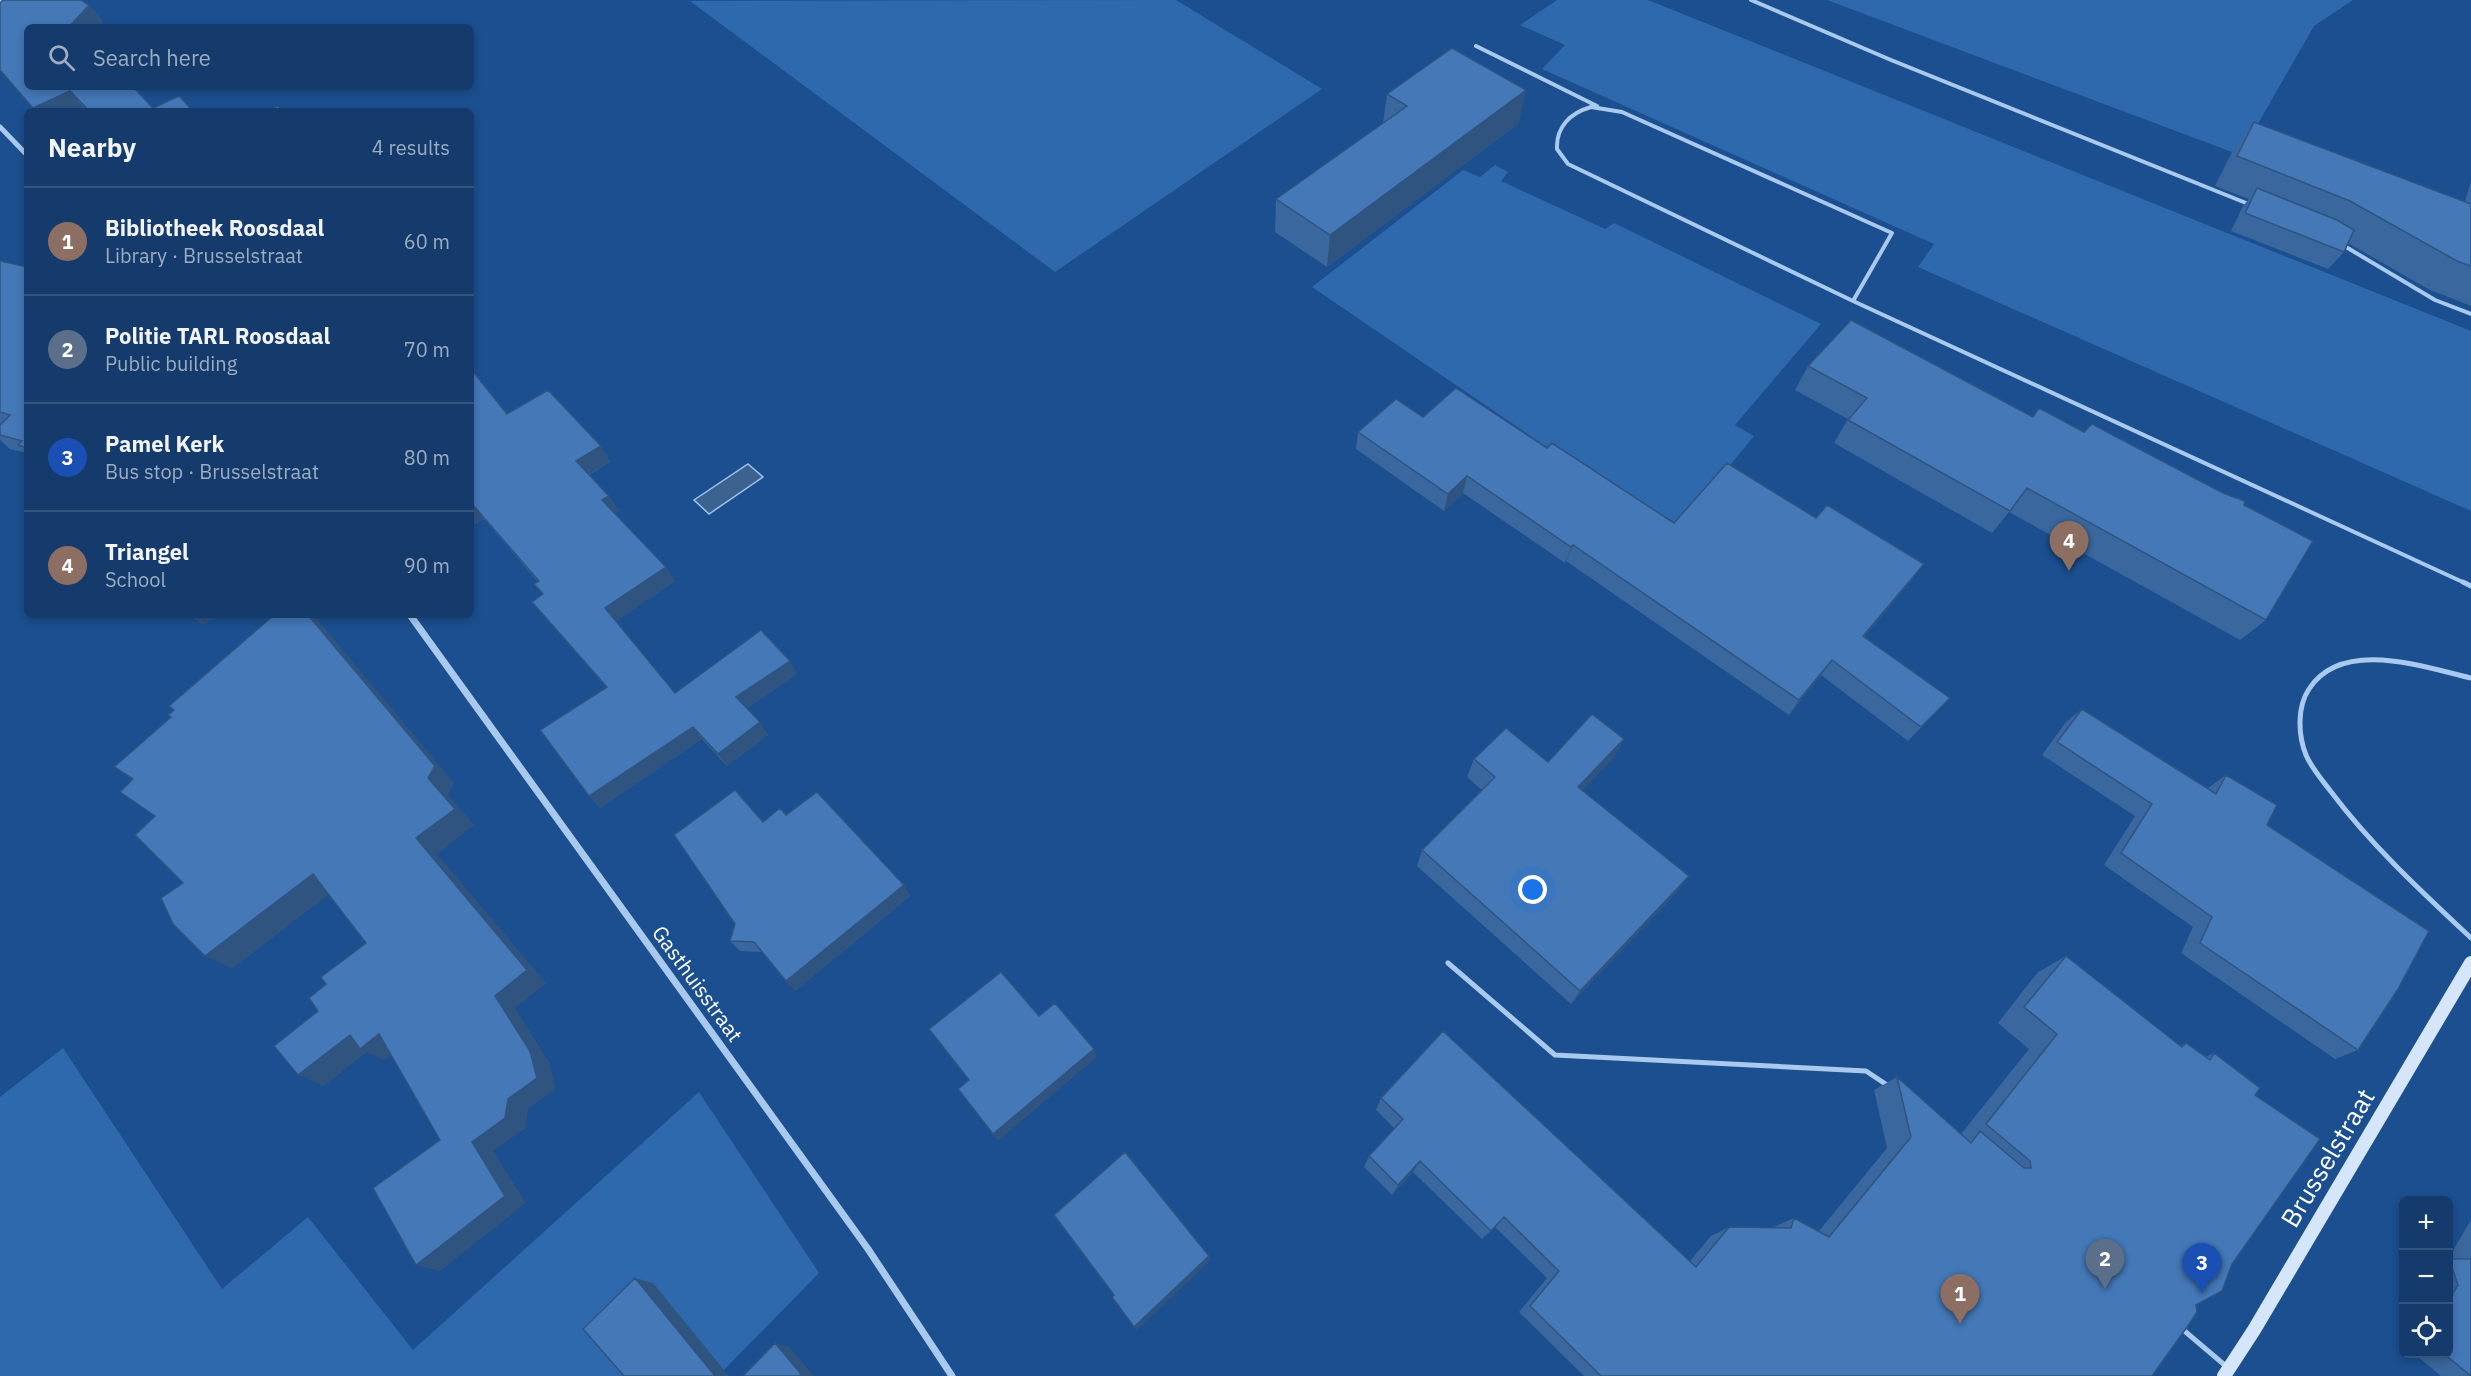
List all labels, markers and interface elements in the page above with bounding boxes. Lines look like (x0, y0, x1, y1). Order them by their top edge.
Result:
search box (24, 24, 474, 90)
icon: search (45, 41, 78, 74)
text: Search here (93, 43, 211, 72)
text: Nearby (48, 130, 136, 164)
text: 4 results (372, 134, 450, 161)
text: Bibliotheek Roosdaal (105, 213, 324, 242)
text: 1 (62, 228, 74, 255)
text: 60 m (404, 228, 450, 255)
text: Library · Brusselstraat (105, 242, 303, 269)
text: Politie TARL Roosdaal (105, 321, 330, 350)
text: 2 (62, 336, 74, 363)
text: 70 m (404, 336, 450, 363)
text: Public building (105, 350, 237, 377)
text: Pamel Kerk (105, 429, 224, 458)
text: 3 (62, 444, 74, 471)
text: 80 m (404, 444, 450, 471)
text: Bus stop · Brusselstraat (105, 458, 319, 485)
pin: 4 (2050, 522, 2088, 571)
text: Triangel (105, 537, 189, 566)
text: 4 (62, 552, 74, 579)
text: 90 m (404, 552, 450, 579)
text: School (105, 566, 166, 593)
your location (1518, 875, 1547, 904)
street label: Gasthuisstraat (646, 920, 749, 1047)
street label: Brusselstraat (2272, 1082, 2382, 1233)
map controls (2399, 1196, 2453, 1358)
button: + (2399, 1196, 2453, 1250)
pin: 2 (2086, 1240, 2124, 1289)
pin: 3 (2182, 1244, 2222, 1293)
button: − (2399, 1250, 2453, 1304)
pin: 1 (1940, 1274, 1980, 1324)
button: locate (2399, 1304, 2453, 1358)

